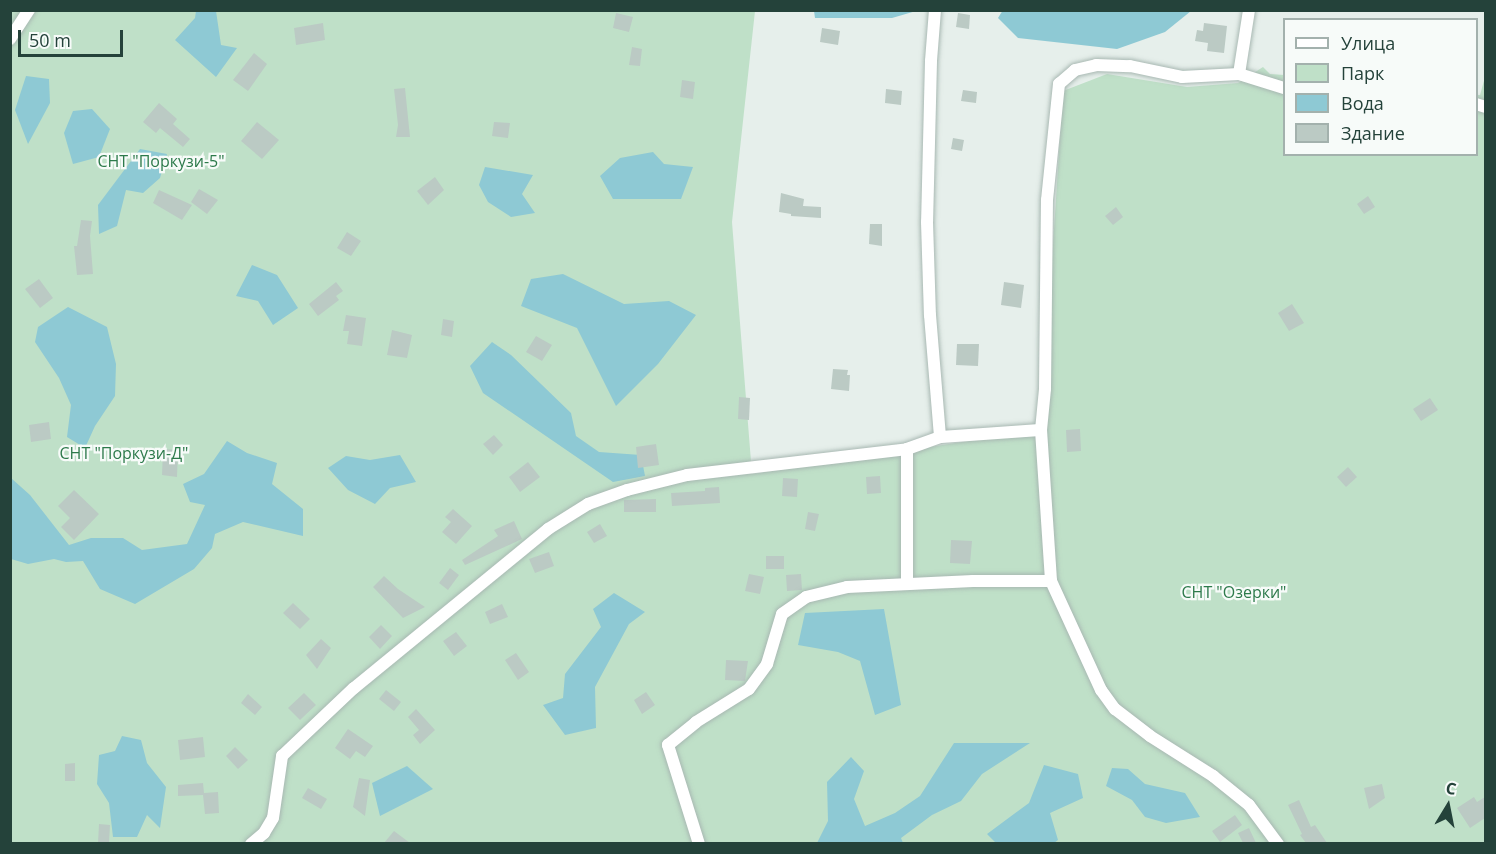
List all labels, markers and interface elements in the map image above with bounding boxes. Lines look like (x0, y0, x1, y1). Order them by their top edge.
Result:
scale bar (21, 18, 126, 56)
legend (1283, 18, 1478, 156)
text: 50 m (29, 28, 71, 52)
text: Улица (1341, 31, 1395, 55)
text: Парк (1341, 61, 1384, 85)
text: Вода (1341, 91, 1384, 115)
text: Здание (1341, 121, 1405, 145)
park label: СНТ "Поркузи-5" (97, 151, 225, 171)
park label: СНТ "Поркузи-Д" (60, 443, 188, 463)
park label: СНТ "Озерки" (1182, 582, 1286, 602)
north arrow (1418, 776, 1478, 836)
text: С (1444, 777, 1458, 800)

